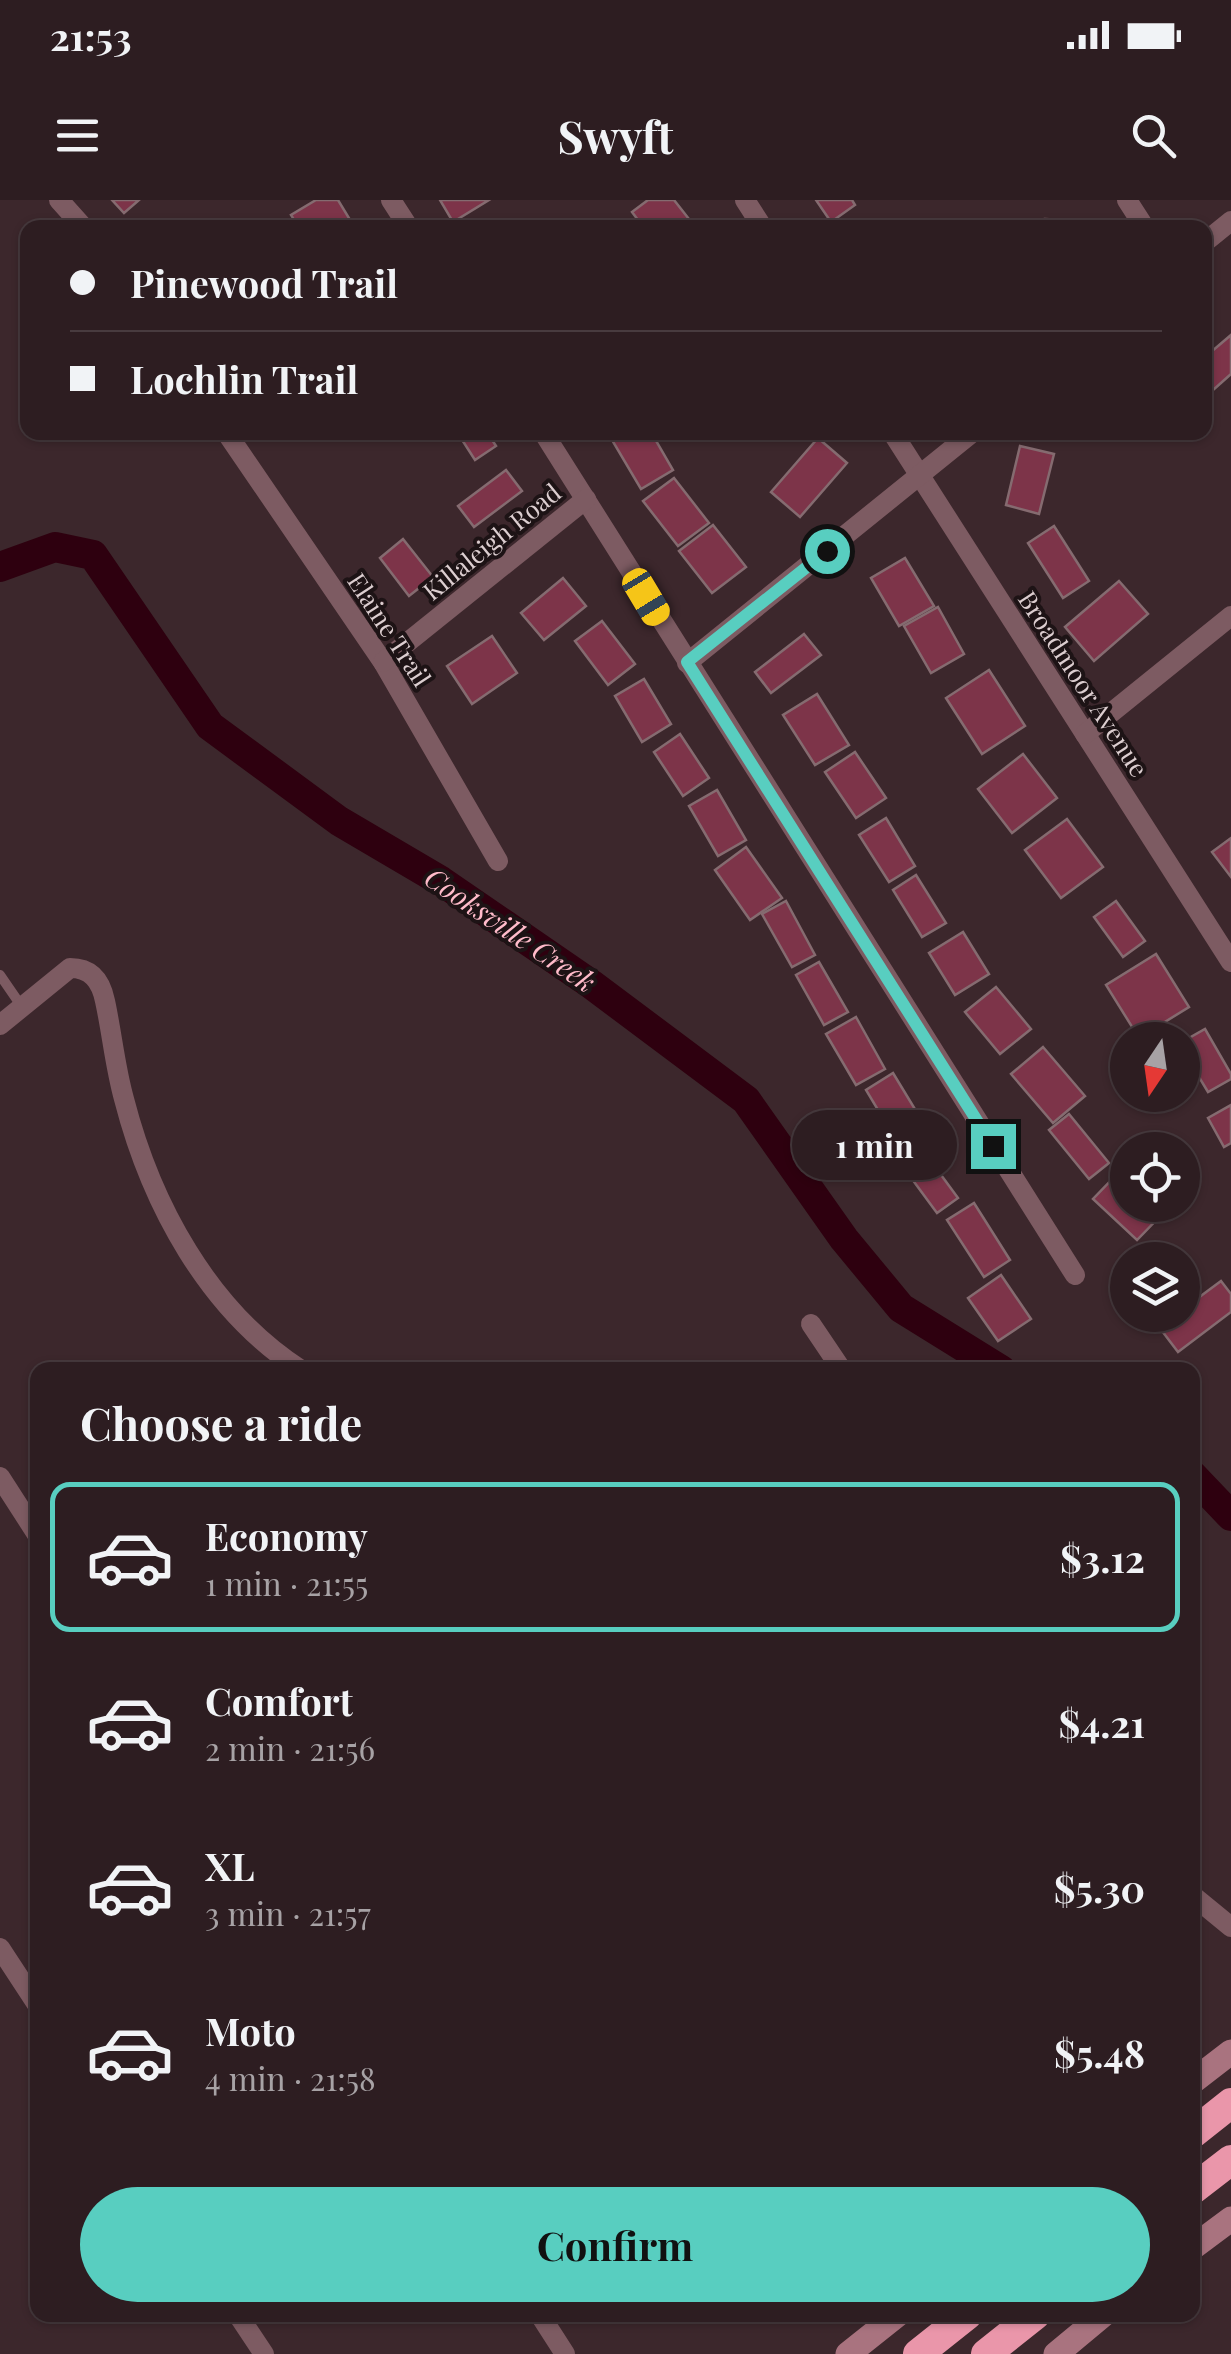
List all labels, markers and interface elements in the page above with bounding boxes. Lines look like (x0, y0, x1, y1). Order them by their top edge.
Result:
text: 21:53 (50, 10, 131, 61)
text: Swyft (558, 105, 673, 165)
icon: menu (50, 108, 105, 163)
icon: search (1126, 108, 1181, 163)
text: Pinewood Trail (130, 257, 398, 308)
text: Lochlin Trail (130, 353, 358, 404)
street label: Killaleigh Road (415, 475, 567, 607)
route start (805, 529, 850, 574)
car (618, 564, 674, 630)
street label: Elaine Trail (341, 566, 439, 692)
street label: Broadmoor Avenue (1012, 584, 1157, 782)
water label: Cooksville Creek (418, 858, 603, 1000)
north arrow (1110, 1022, 1200, 1112)
map controls (1110, 1022, 1200, 1332)
callout: 1 min (793, 1111, 958, 1181)
text: 1 min (835, 1123, 914, 1166)
route end (971, 1124, 1016, 1169)
button: locate (1110, 1132, 1200, 1222)
button: layers (1110, 1242, 1200, 1332)
text: Choose a ride (80, 1392, 362, 1452)
text: Economy (205, 1510, 368, 1561)
icon: car (85, 1512, 175, 1602)
text: $3.12 (1060, 1532, 1145, 1583)
text: 1 min · 21:55 (205, 1561, 368, 1604)
text: Comfort (205, 1675, 353, 1726)
icon: car (85, 1677, 175, 1767)
text: $4.21 (1058, 1697, 1145, 1748)
text: 2 min · 21:56 (205, 1726, 375, 1769)
text: XL (205, 1840, 254, 1891)
icon: car (85, 1842, 175, 1932)
text: $5.30 (1054, 1862, 1145, 1913)
text: 3 min · 21:57 (205, 1891, 371, 1934)
text: Moto (205, 2005, 296, 2056)
icon: car (85, 2007, 175, 2097)
text: $5.48 (1054, 2027, 1145, 2078)
text: 4 min · 21:58 (205, 2056, 376, 2099)
button: Confirm (80, 2187, 1150, 2302)

